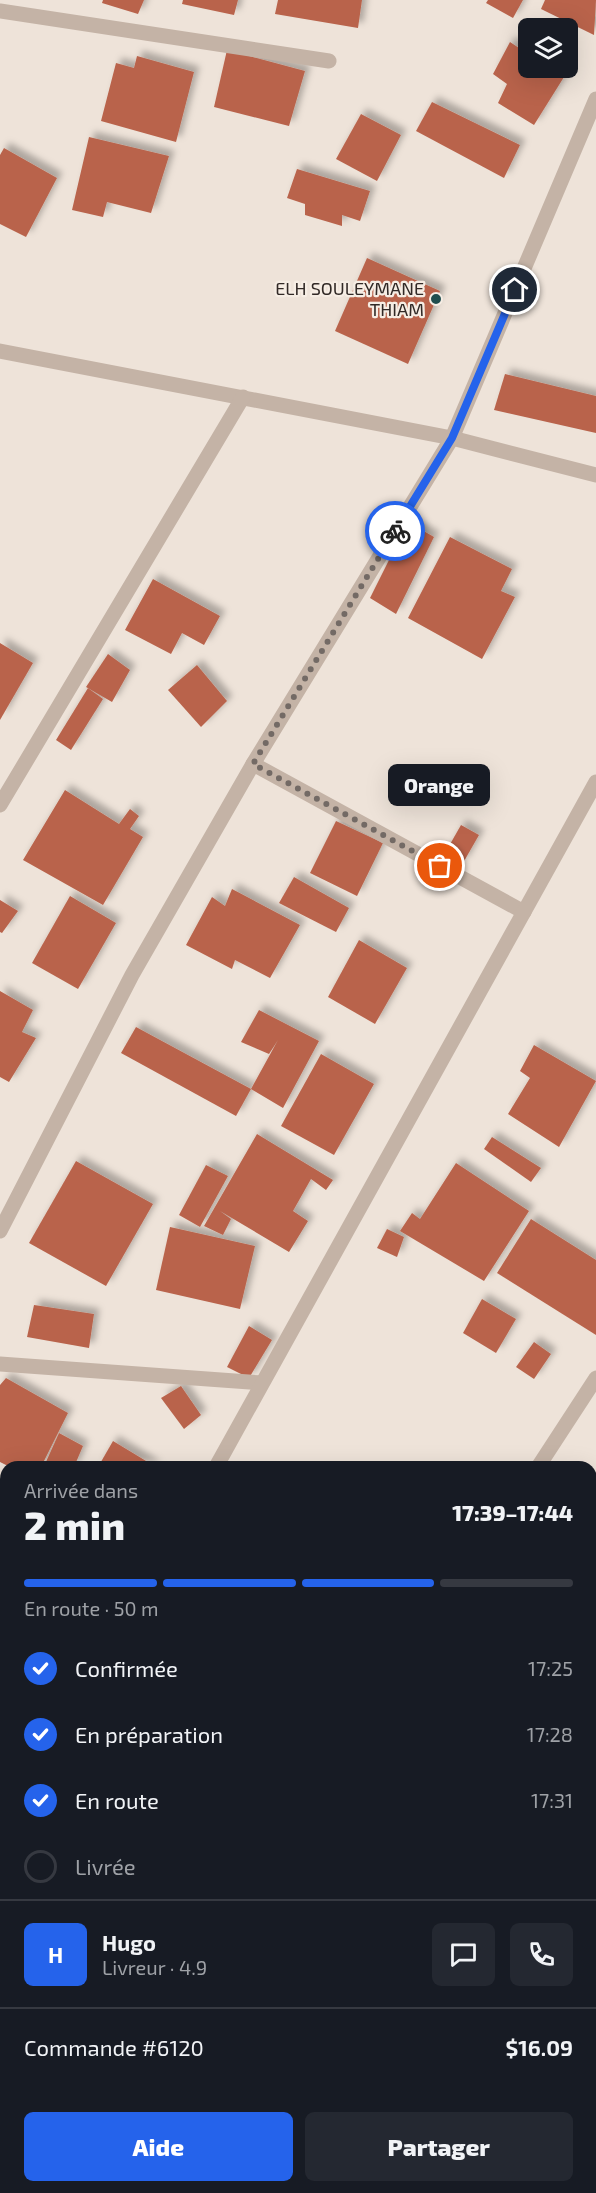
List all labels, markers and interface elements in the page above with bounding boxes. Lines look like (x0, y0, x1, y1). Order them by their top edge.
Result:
map controls (518, 18, 578, 78)
button: layers (518, 18, 578, 78)
pin (489, 264, 540, 315)
icon: home (498, 273, 531, 306)
place label: ELH SOULEYMANE THIAM (275, 277, 424, 320)
marker: ELH SOULEYMANE THIAM (429, 292, 443, 306)
courier (365, 501, 425, 561)
icon: bike (379, 515, 412, 548)
callout: Orange (389, 764, 491, 806)
text: Orange (404, 773, 474, 797)
pin (414, 840, 465, 891)
icon: bag (423, 849, 456, 882)
text: Arrivée dans (24, 1478, 138, 1502)
text: 17:39–17:44 (452, 1499, 573, 1525)
text: 2 min (24, 1501, 125, 1548)
text: En route · 50 m (24, 1596, 159, 1620)
icon: check (24, 1652, 57, 1685)
text: Confirmée (75, 1655, 178, 1681)
text: 17:25 (528, 1656, 573, 1680)
icon: check (24, 1718, 57, 1751)
text: En préparation (75, 1721, 223, 1747)
text: 17:28 (527, 1722, 573, 1746)
icon: check (24, 1784, 57, 1817)
text: En route (75, 1787, 159, 1813)
text: 17:31 (531, 1788, 573, 1812)
text: Livrée (75, 1853, 136, 1879)
button: chat (432, 1923, 495, 1986)
button: phone (510, 1923, 573, 1986)
text: Hugo (102, 1929, 156, 1955)
text: H (48, 1941, 63, 1967)
text: Livreur · 4.9 (102, 1955, 207, 1979)
text: Commande #6120 (24, 2034, 204, 2060)
text: $16.09 (506, 2034, 573, 2060)
button: Aide (24, 2112, 293, 2181)
button: Partager (305, 2112, 573, 2181)

